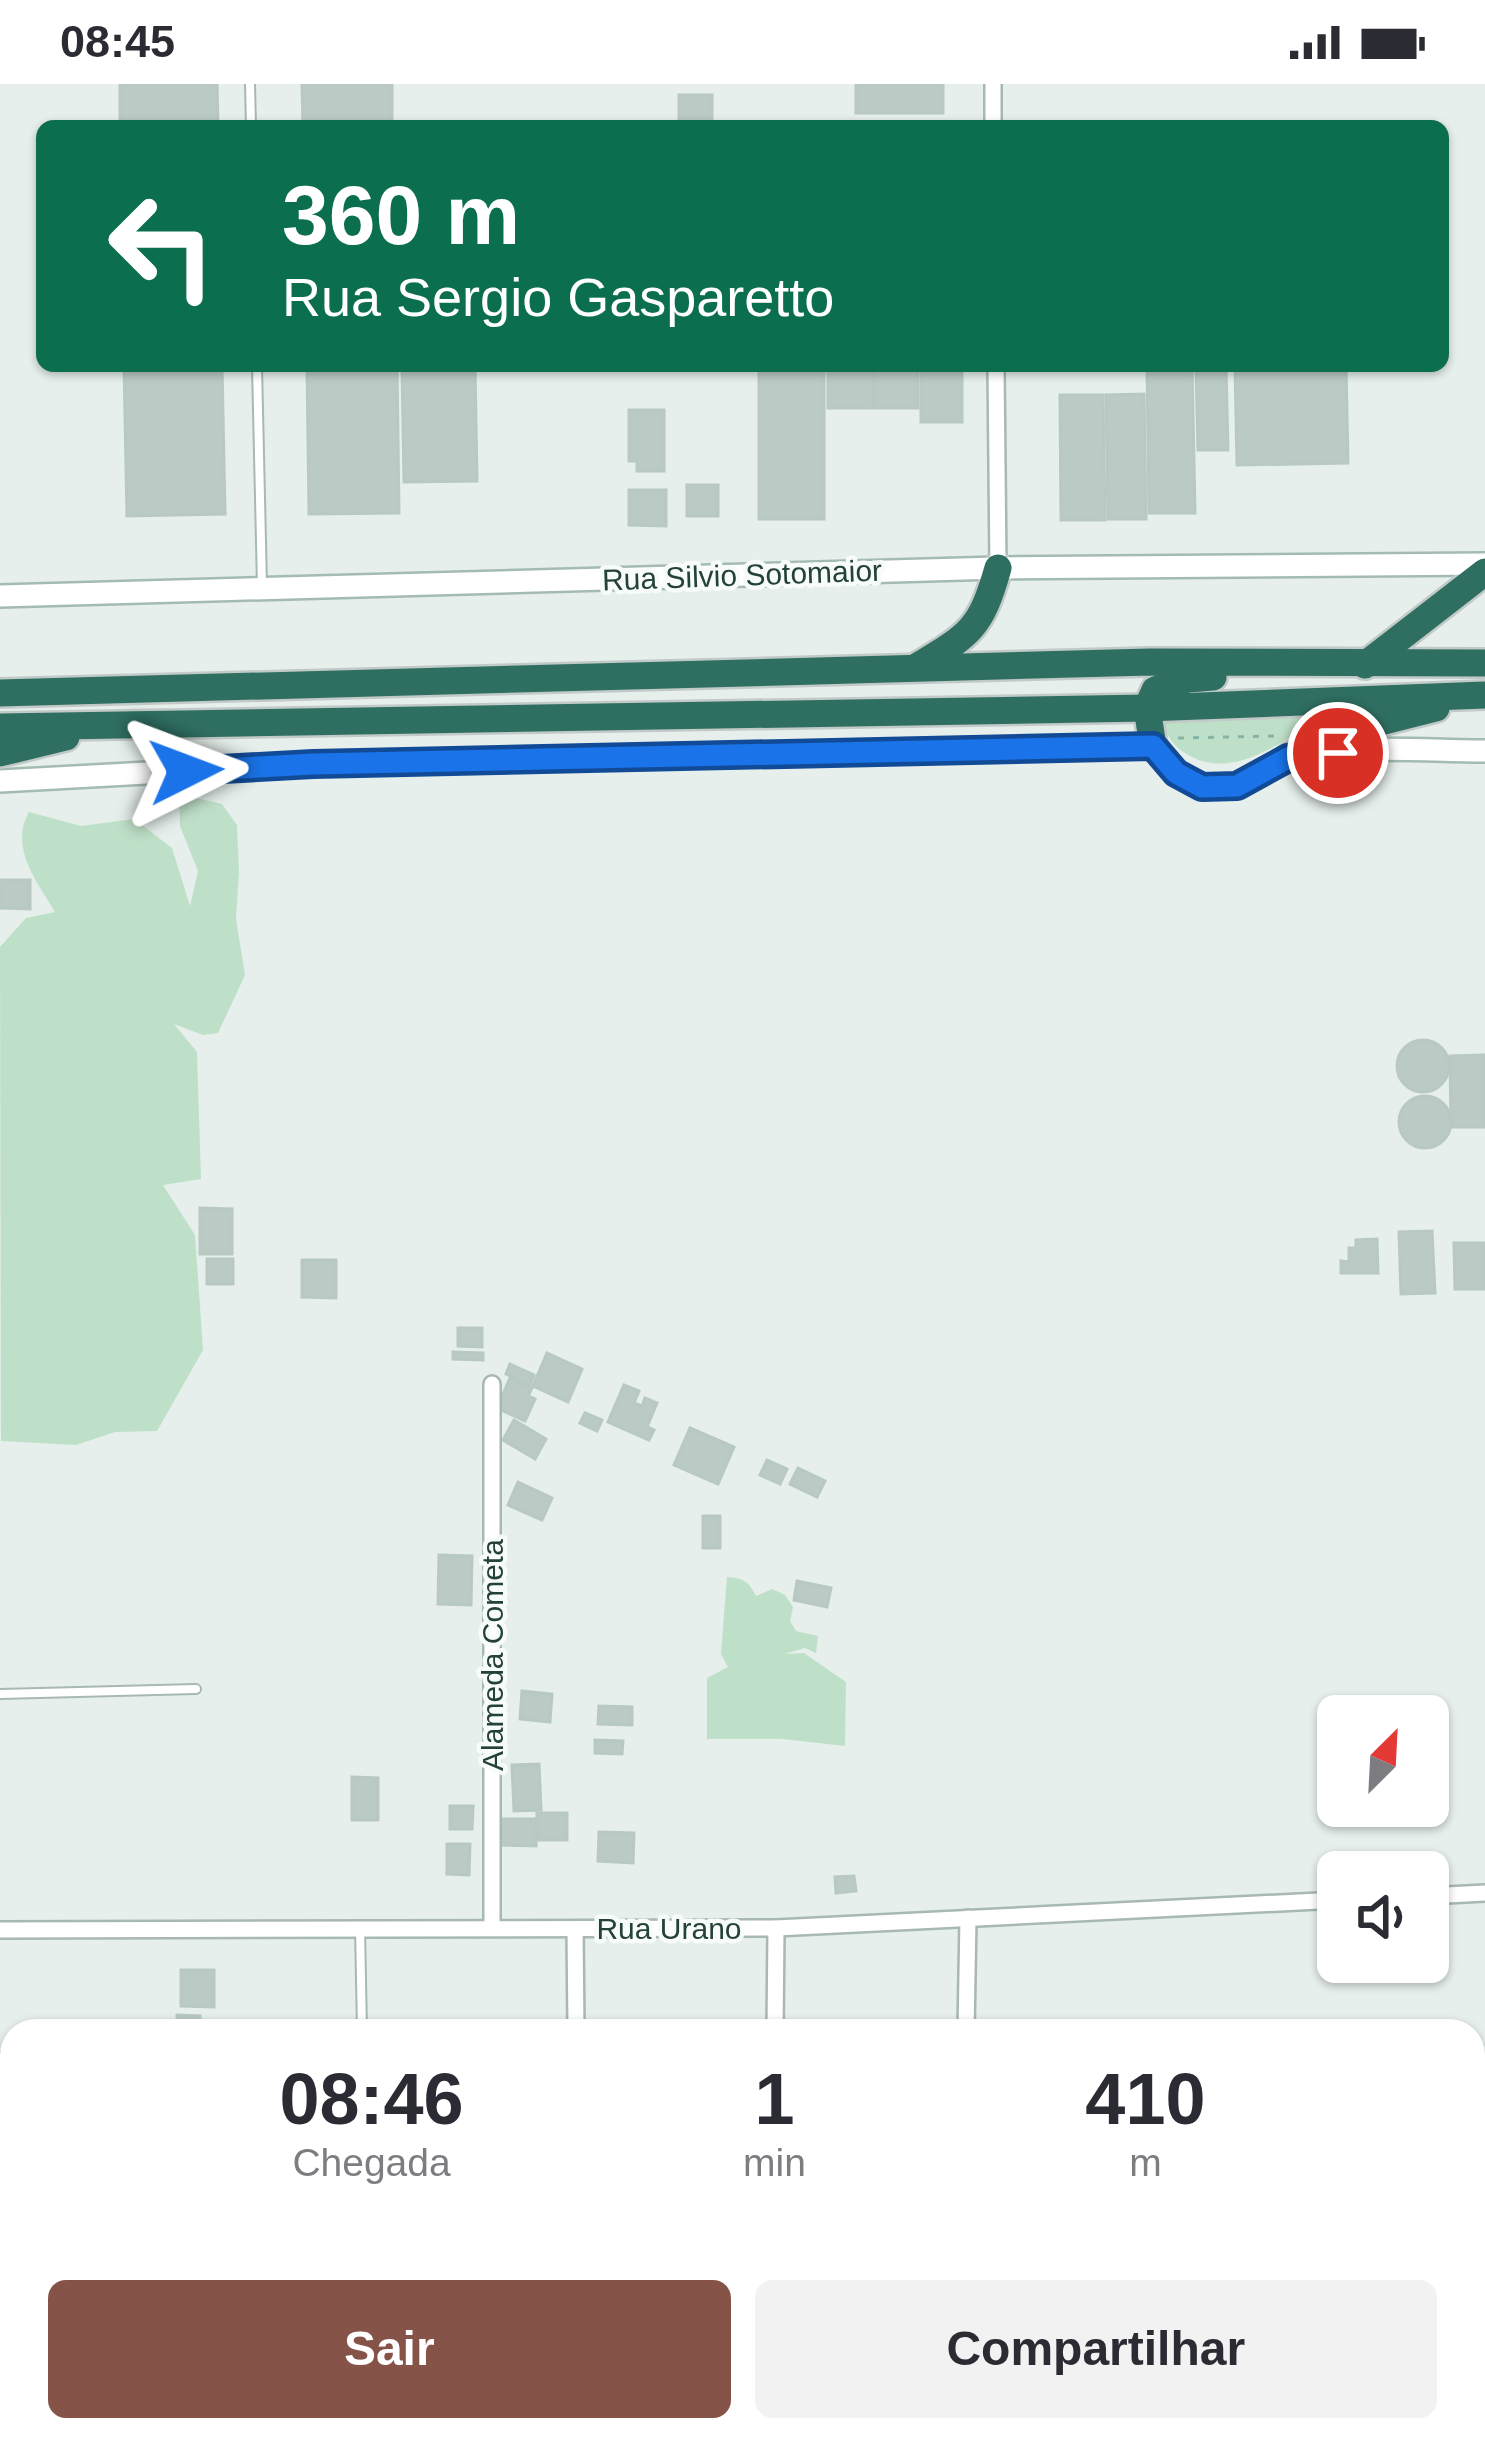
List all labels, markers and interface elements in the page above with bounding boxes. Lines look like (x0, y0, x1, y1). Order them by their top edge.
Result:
text: 08:45 (60, 16, 175, 67)
icon: left (84, 168, 240, 324)
text: 360 m (282, 168, 520, 262)
text: Rua Sergio Gasparetto (282, 267, 834, 327)
street label: Rua Silvio Sotomaior (601, 554, 883, 596)
pin (1287, 702, 1389, 804)
position arrow (123, 708, 249, 834)
icon: arrive (1305, 720, 1371, 786)
street label: Alameda Cometa (476, 1539, 509, 1771)
north arrow (1317, 1695, 1449, 1827)
map controls (1317, 1695, 1449, 1983)
button: sound (1317, 1851, 1449, 1983)
street label: Rua Urano (596, 1912, 742, 1945)
text: 08:46 (279, 2059, 464, 2139)
text: 1 (754, 2059, 795, 2139)
text: 410 (1085, 2059, 1206, 2139)
text: Chegada (292, 2141, 451, 2184)
text: min (743, 2141, 806, 2184)
text: m (1129, 2141, 1162, 2184)
button: Sair (48, 2280, 731, 2418)
button: Compartilhar (755, 2280, 1437, 2418)

